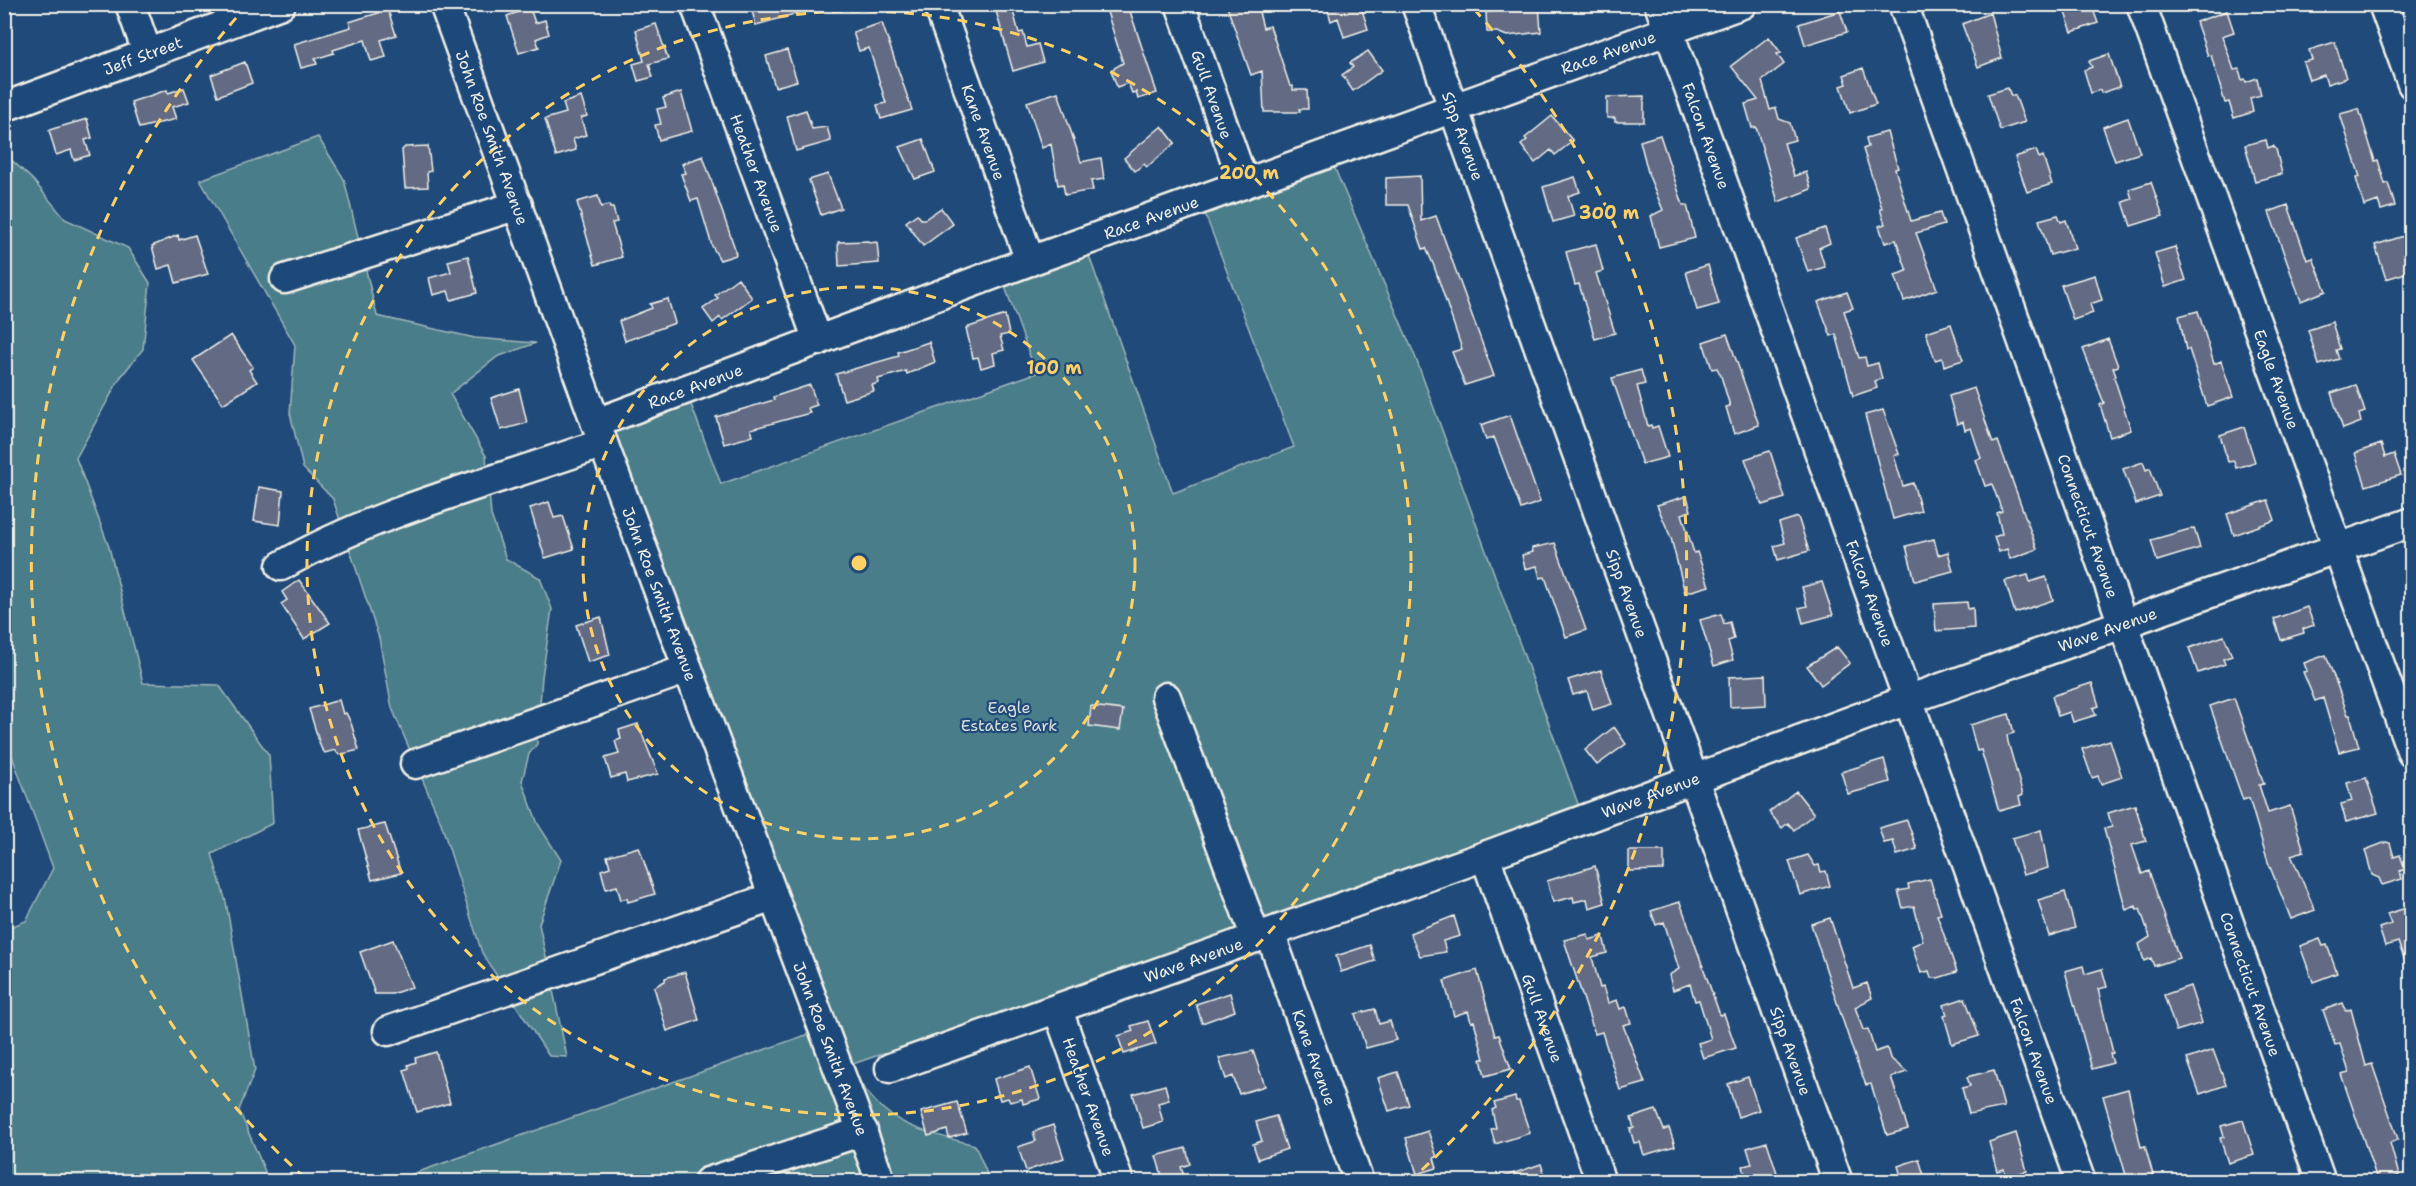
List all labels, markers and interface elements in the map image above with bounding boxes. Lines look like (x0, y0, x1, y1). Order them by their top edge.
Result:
street label: Race Avenue (1558, 26, 1659, 79)
street label: Jeff Street (100, 32, 185, 80)
street label: John Roe Smith Avenue (451, 47, 533, 228)
street label: Gull Avenue (1186, 47, 1237, 142)
street label: Falcon Avenue (1677, 80, 1734, 192)
street label: Kane Avenue (957, 81, 1010, 183)
street label: Sipp Avenue (1437, 88, 1488, 183)
street label: Heather Avenue (725, 111, 788, 236)
text: 200 m (1219, 161, 1280, 185)
street label: Race Avenue (1101, 191, 1202, 245)
text: 300 m (1579, 201, 1640, 225)
street label: Eagle Avenue (2249, 326, 2304, 432)
text: 100 m (1026, 356, 1082, 380)
street label: Race Avenue (645, 359, 746, 414)
street label: Connecticut Avenue (2053, 451, 2123, 601)
street label: John Roe Smith Avenue (617, 504, 702, 684)
street label: Falcon Avenue (1841, 537, 1898, 650)
street label: Sipp Avenue (1601, 546, 1652, 641)
centre of rings (849, 553, 869, 573)
street label: Wave Avenue (2055, 603, 2160, 657)
park label: Eagle Estates Park (961, 697, 1057, 736)
street label: Wave Avenue (1598, 768, 1703, 823)
street label: Connecticut Avenue (2215, 909, 2286, 1059)
street label: Wave Avenue (1141, 933, 1246, 988)
street label: John Roe Smith Avenue (788, 959, 873, 1139)
street label: Gull Avenue (1517, 971, 1568, 1066)
street label: Falcon Avenue (2005, 995, 2062, 1107)
street label: Sipp Avenue (1765, 1004, 1816, 1098)
street label: Kane Avenue (1287, 1007, 1341, 1108)
street label: Heather Avenue (1057, 1034, 1119, 1159)

